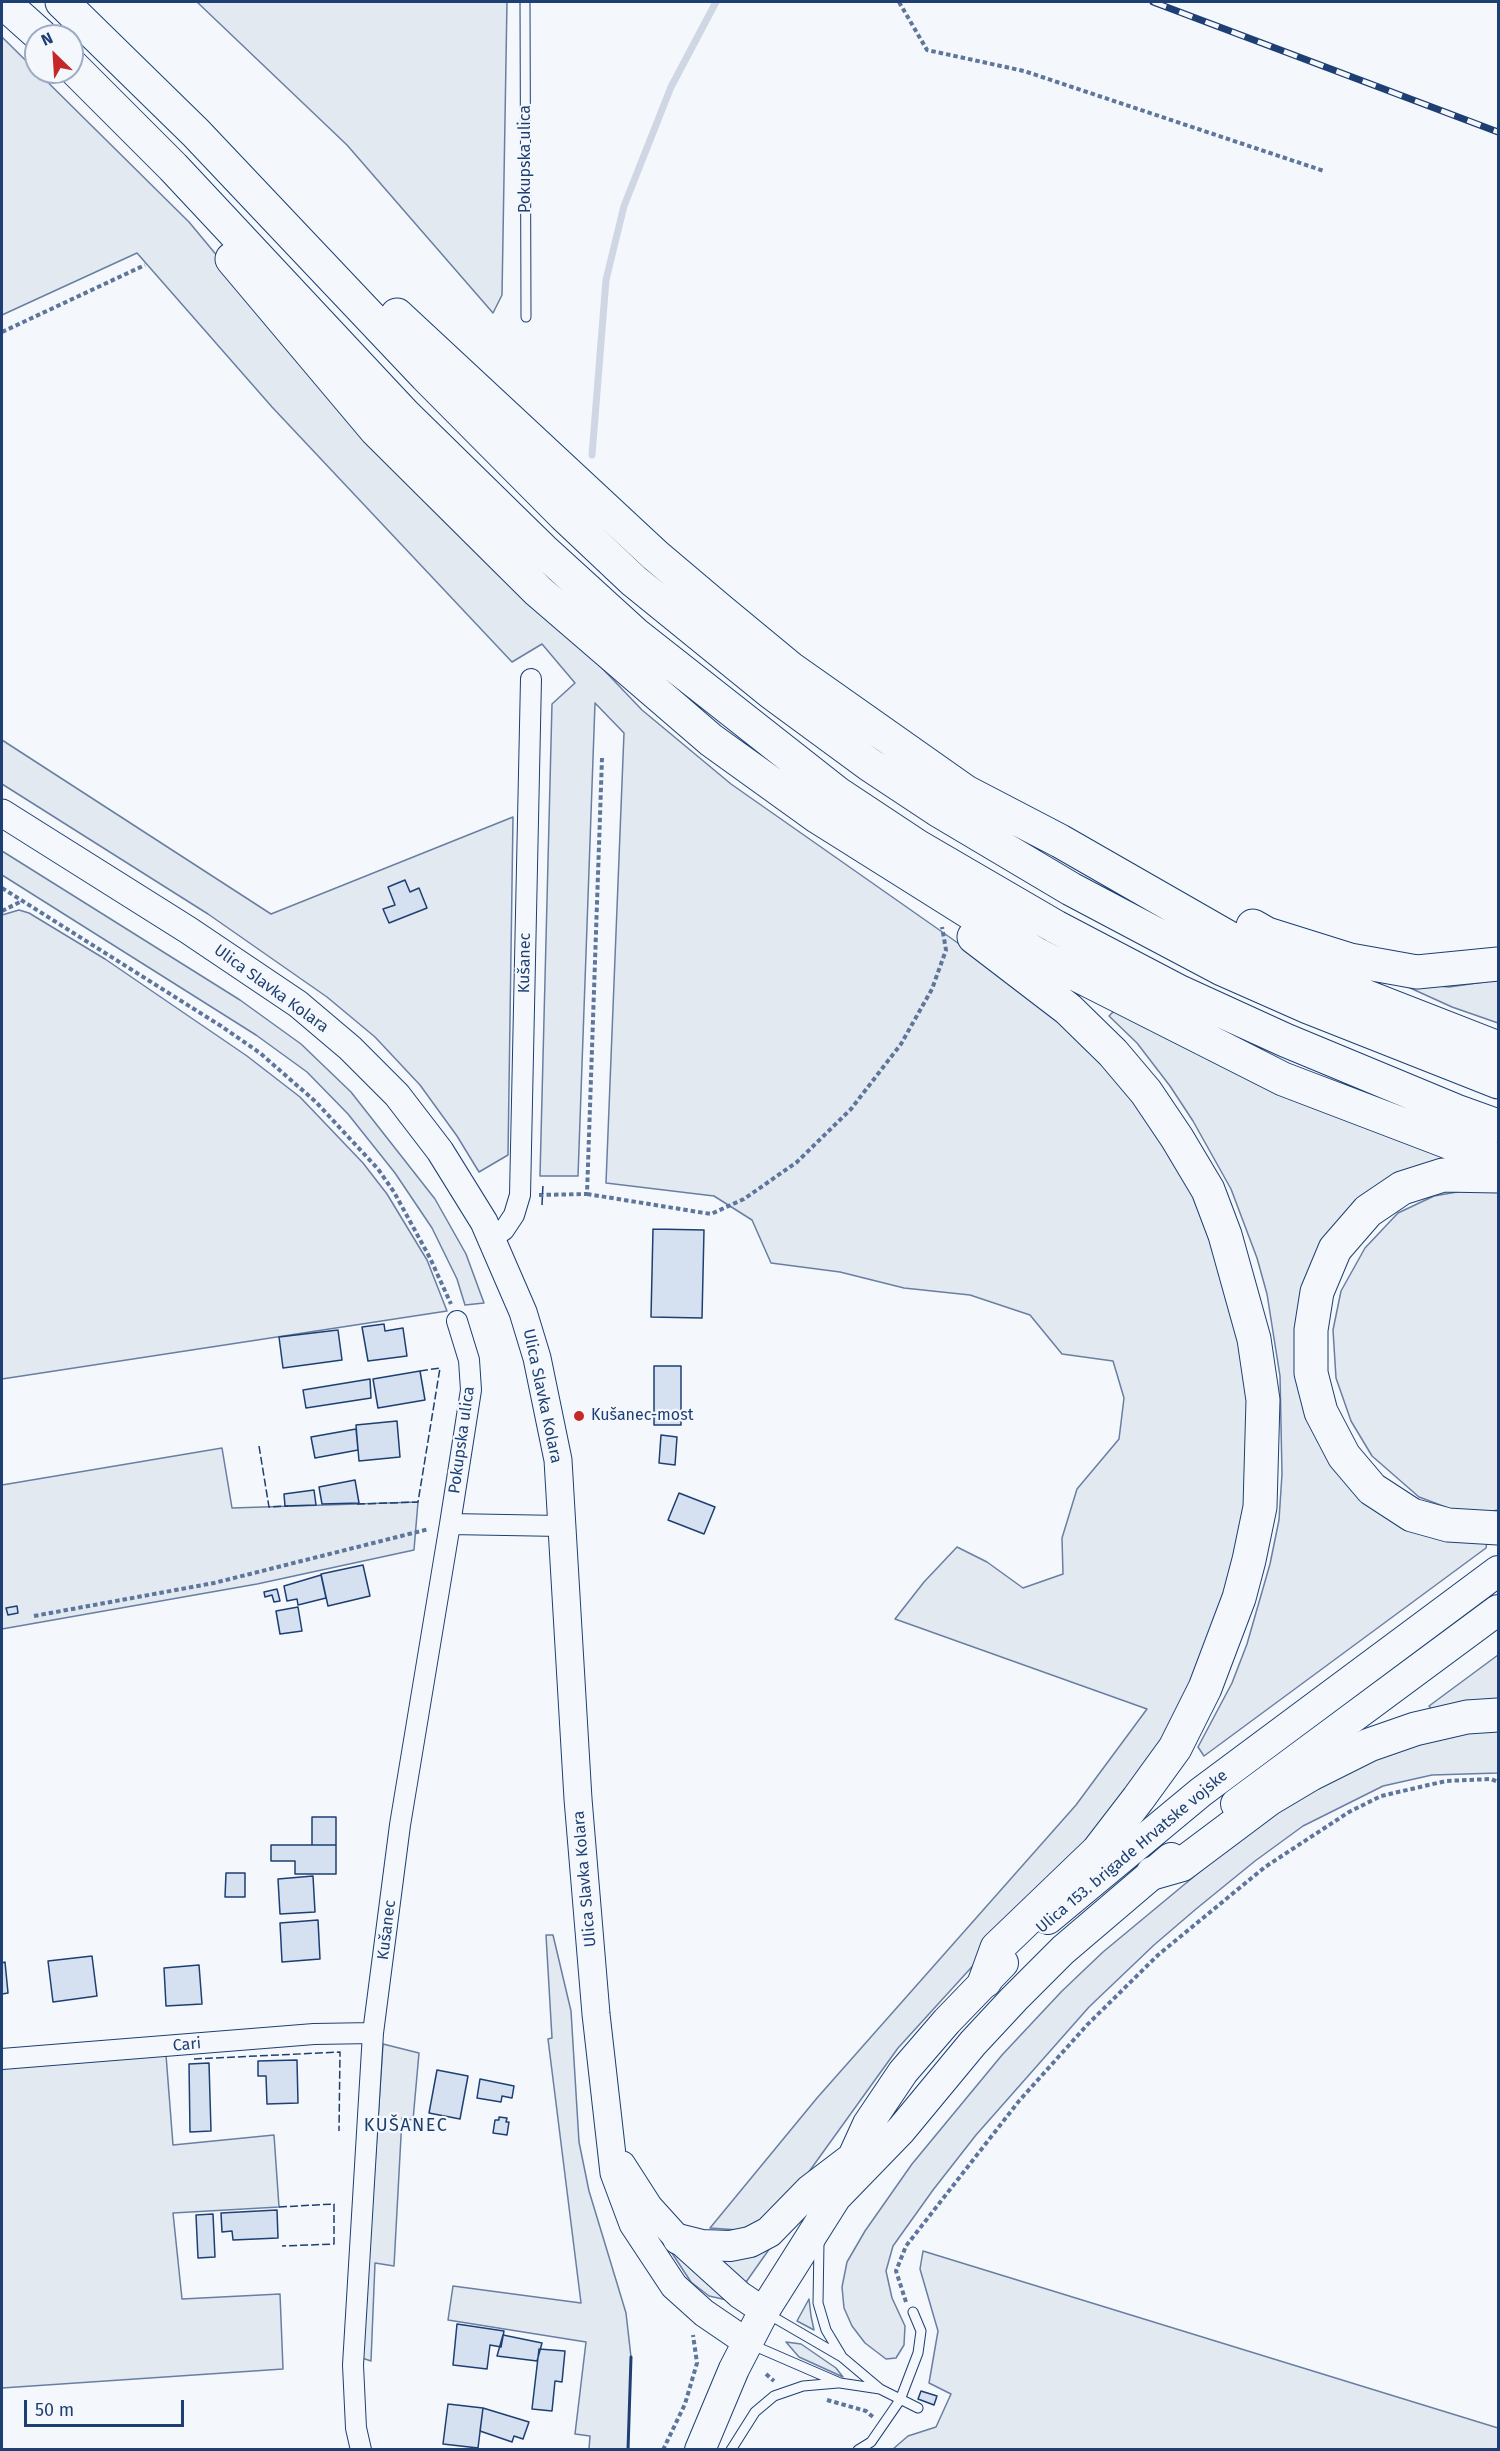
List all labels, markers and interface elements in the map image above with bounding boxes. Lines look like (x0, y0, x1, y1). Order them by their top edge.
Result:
north arrow (24, 24, 84, 84)
text: N (38, 28, 56, 50)
street label: Pokupska ulica (516, 105, 536, 213)
street label: Kušanec (515, 933, 535, 993)
street label: Ulica Slavka Kolara (210, 941, 332, 1037)
street label: Ulica Slavka Kolara (518, 1327, 566, 1465)
street label: Pokupska ulica (445, 1385, 479, 1495)
place label: Kušanec-most (591, 1406, 693, 1426)
marker: Kušanec-most (572, 1409, 586, 1423)
street label: Ulica 153. brigade Hrvatske vojske (1032, 1766, 1232, 1938)
street label: Ulica Slavka Kolara (569, 1810, 601, 1948)
street label: Kušanec (374, 1899, 400, 1961)
street label: Cari (172, 2034, 202, 2056)
district label: KUŠANEC (364, 2115, 448, 2137)
scale bar (27, 2388, 188, 2426)
text: 50 m (35, 2399, 74, 2421)

